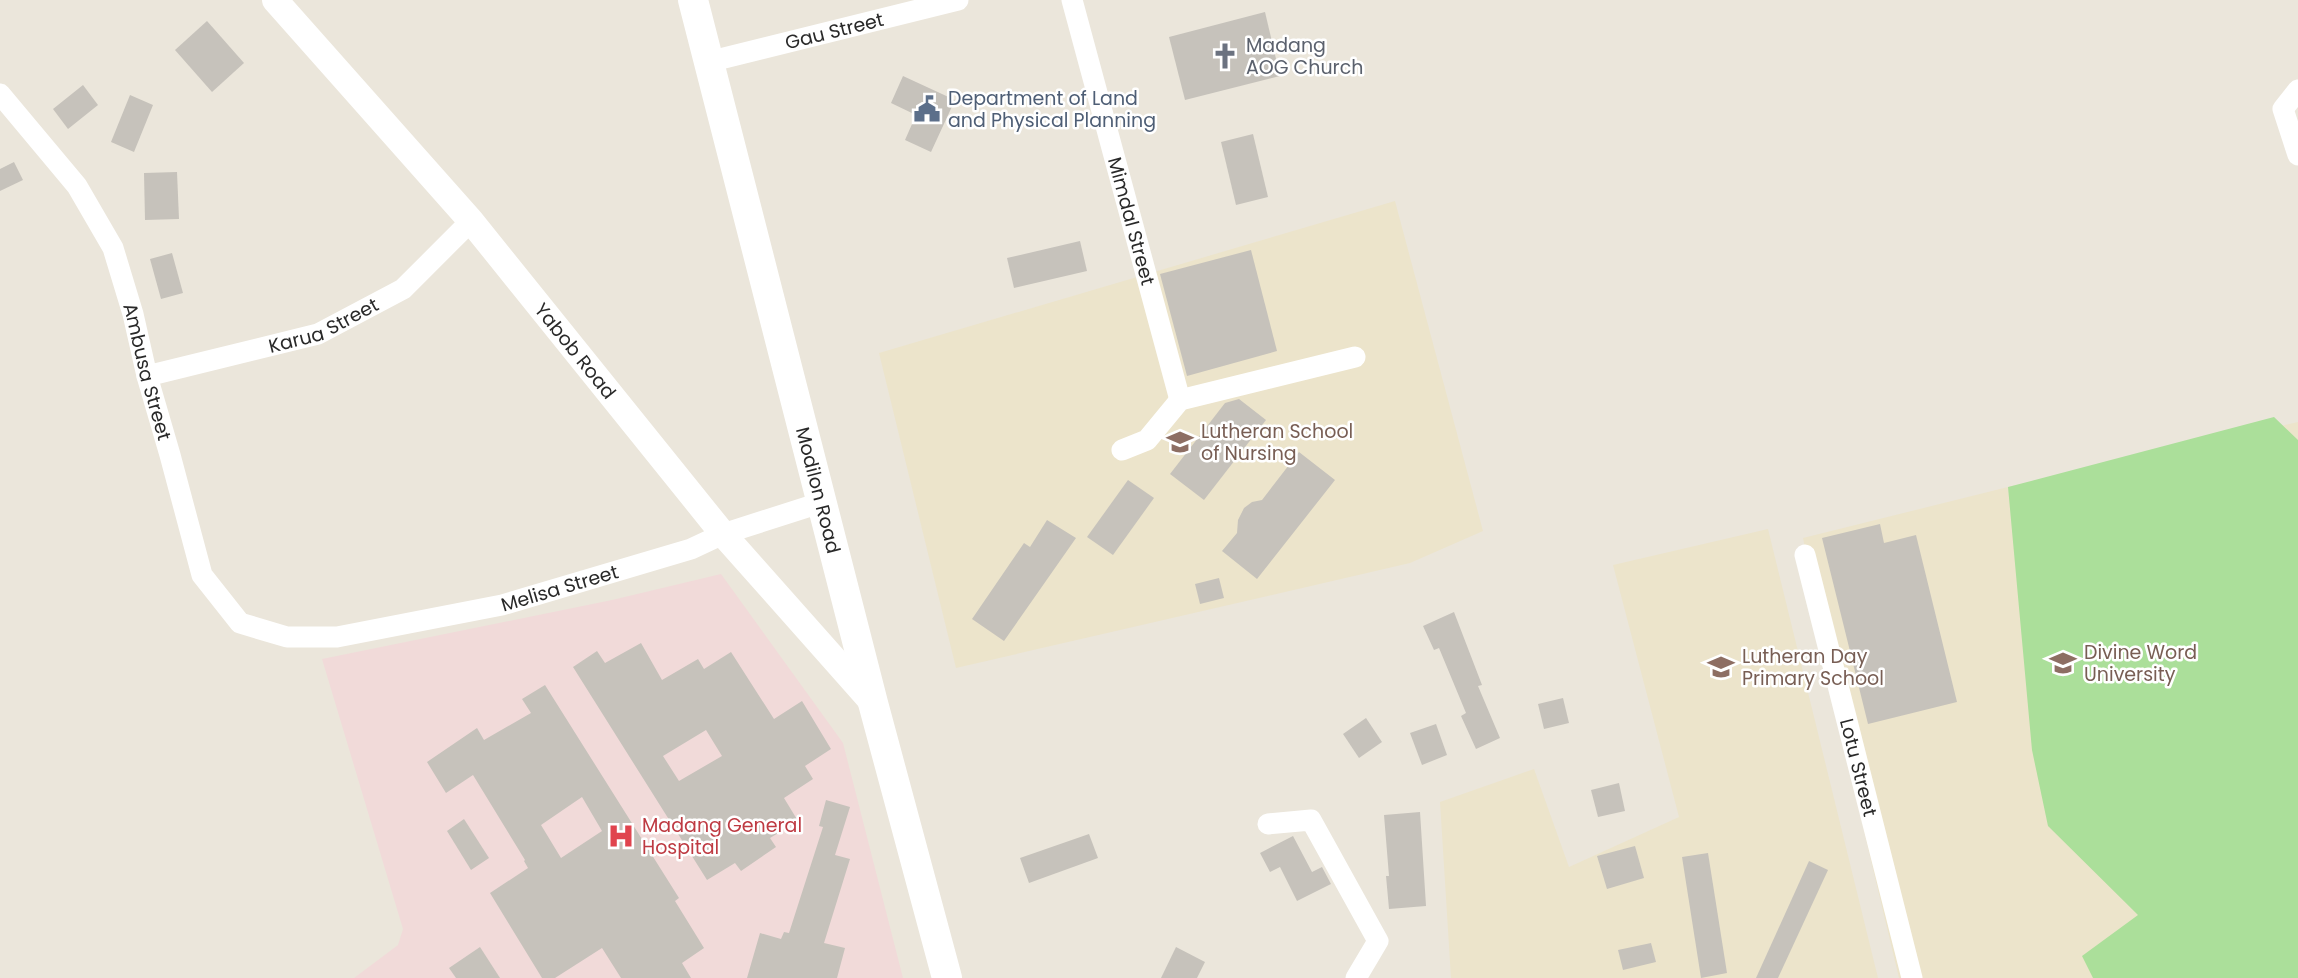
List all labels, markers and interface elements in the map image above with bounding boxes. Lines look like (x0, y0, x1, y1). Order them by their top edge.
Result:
street label: Gau Street (782, 6, 886, 56)
place label: Madang AOG Church (1246, 32, 1363, 81)
church icon: Madang AOG Church (1210, 41, 1240, 71)
place label: Department of Land and Physical Planning (948, 85, 1156, 134)
public building icon: Department of Land and Physical Planning (912, 94, 942, 124)
street label: Mimdal Street (1101, 154, 1161, 288)
street label: Karua Street (266, 291, 383, 360)
street label: Yabob Road (528, 297, 622, 405)
street label: Ambusa Street (116, 300, 178, 444)
place label: Lutheran School of Nursing (1201, 418, 1353, 467)
street label: Modilon Road (789, 424, 847, 556)
school or university icon: Lutheran School of Nursing (1165, 427, 1195, 457)
street label: Melisa Street (498, 558, 622, 619)
place label: Divine Word University (2084, 639, 2197, 688)
place label: Lutheran Day Primary School (1742, 643, 1884, 692)
school or university icon: Divine Word University (2048, 648, 2078, 678)
school or university icon: Lutheran Day Primary School (1706, 652, 1736, 682)
street label: Lotu Street (1833, 716, 1884, 819)
place label: Madang General Hospital (642, 812, 802, 861)
hospital icon: Madang General Hospital (606, 821, 636, 851)

